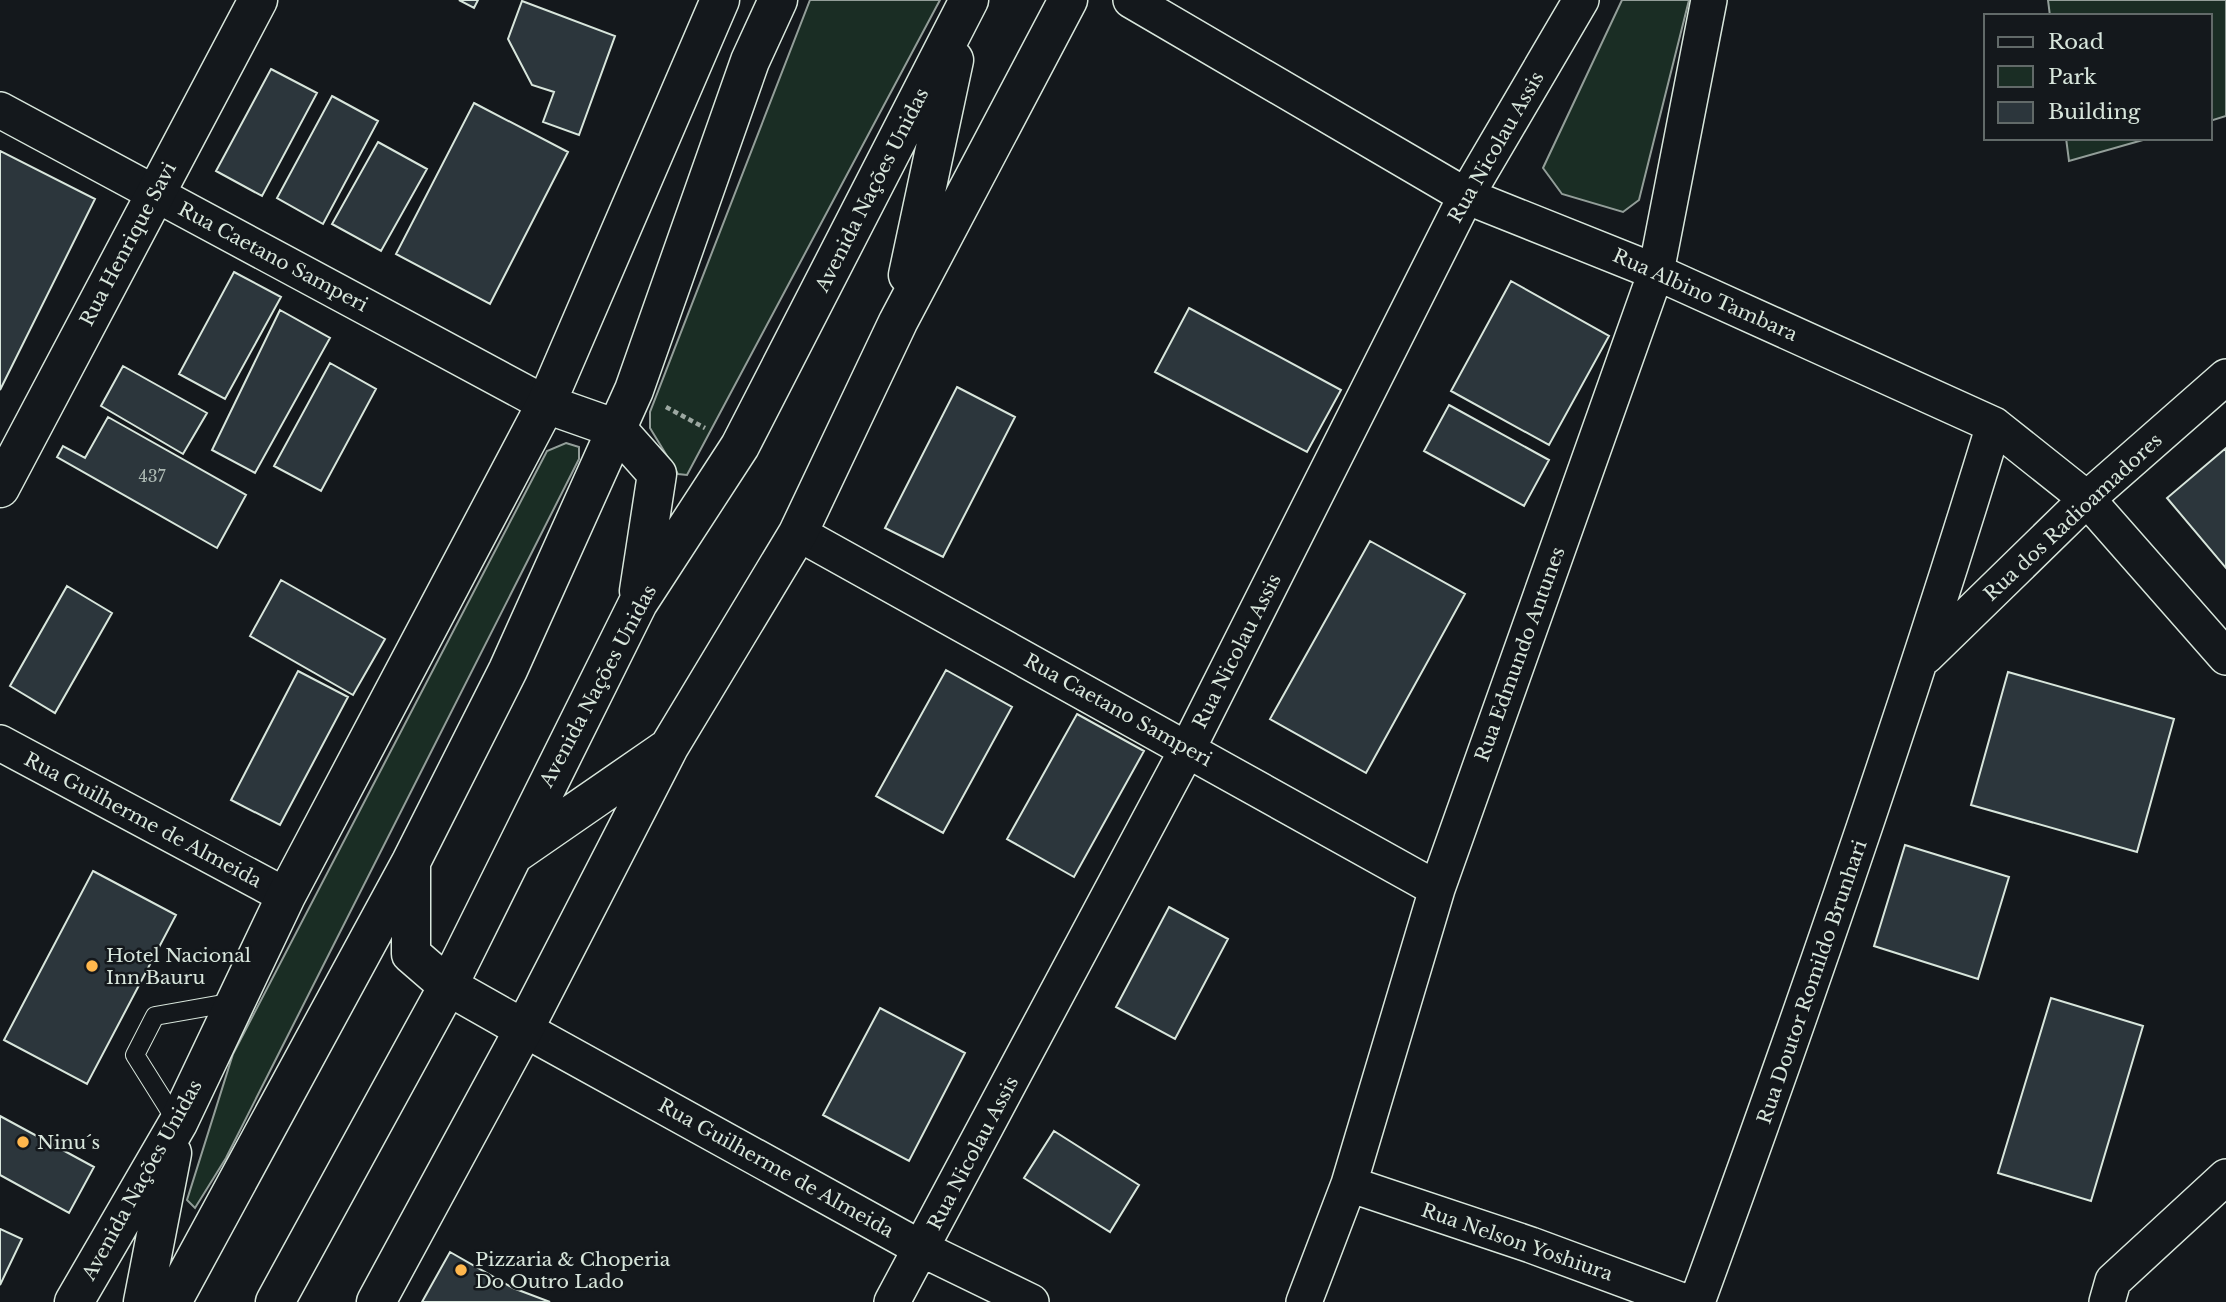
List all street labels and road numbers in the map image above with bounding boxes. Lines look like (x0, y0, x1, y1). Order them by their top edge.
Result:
street label: Rua Nicolau Assis (1443, 67, 1549, 227)
street label: Avenida Nações Unidas (810, 84, 933, 297)
street label: Rua Henrique Savi (75, 158, 181, 330)
street label: Rua Caetano Samperi (174, 197, 372, 317)
street label: Rua Albino Tambara (1609, 244, 1801, 346)
street label: Rua dos Radioamadores (1979, 428, 2167, 606)
street label: Rua Edmundo Antunes (1470, 544, 1570, 764)
street label: Rua Nicolau Assis (1188, 570, 1286, 732)
street label: Avenida Nações Unidas (534, 581, 661, 792)
street label: Rua Caetano Samperi (1020, 649, 1216, 772)
street label: Rua Guilherme de Almeida (20, 748, 266, 893)
street label: Rua Doutor Romildo Brunhari (1753, 837, 1872, 1127)
street label: Rua Nicolau Assis (923, 1072, 1023, 1234)
street label: Avenida Nações Unidas (77, 1076, 207, 1285)
street label: Rua Guilherme de Almeida (654, 1094, 898, 1243)
street label: Rua Nelson Yoshiura (1418, 1198, 1616, 1286)

